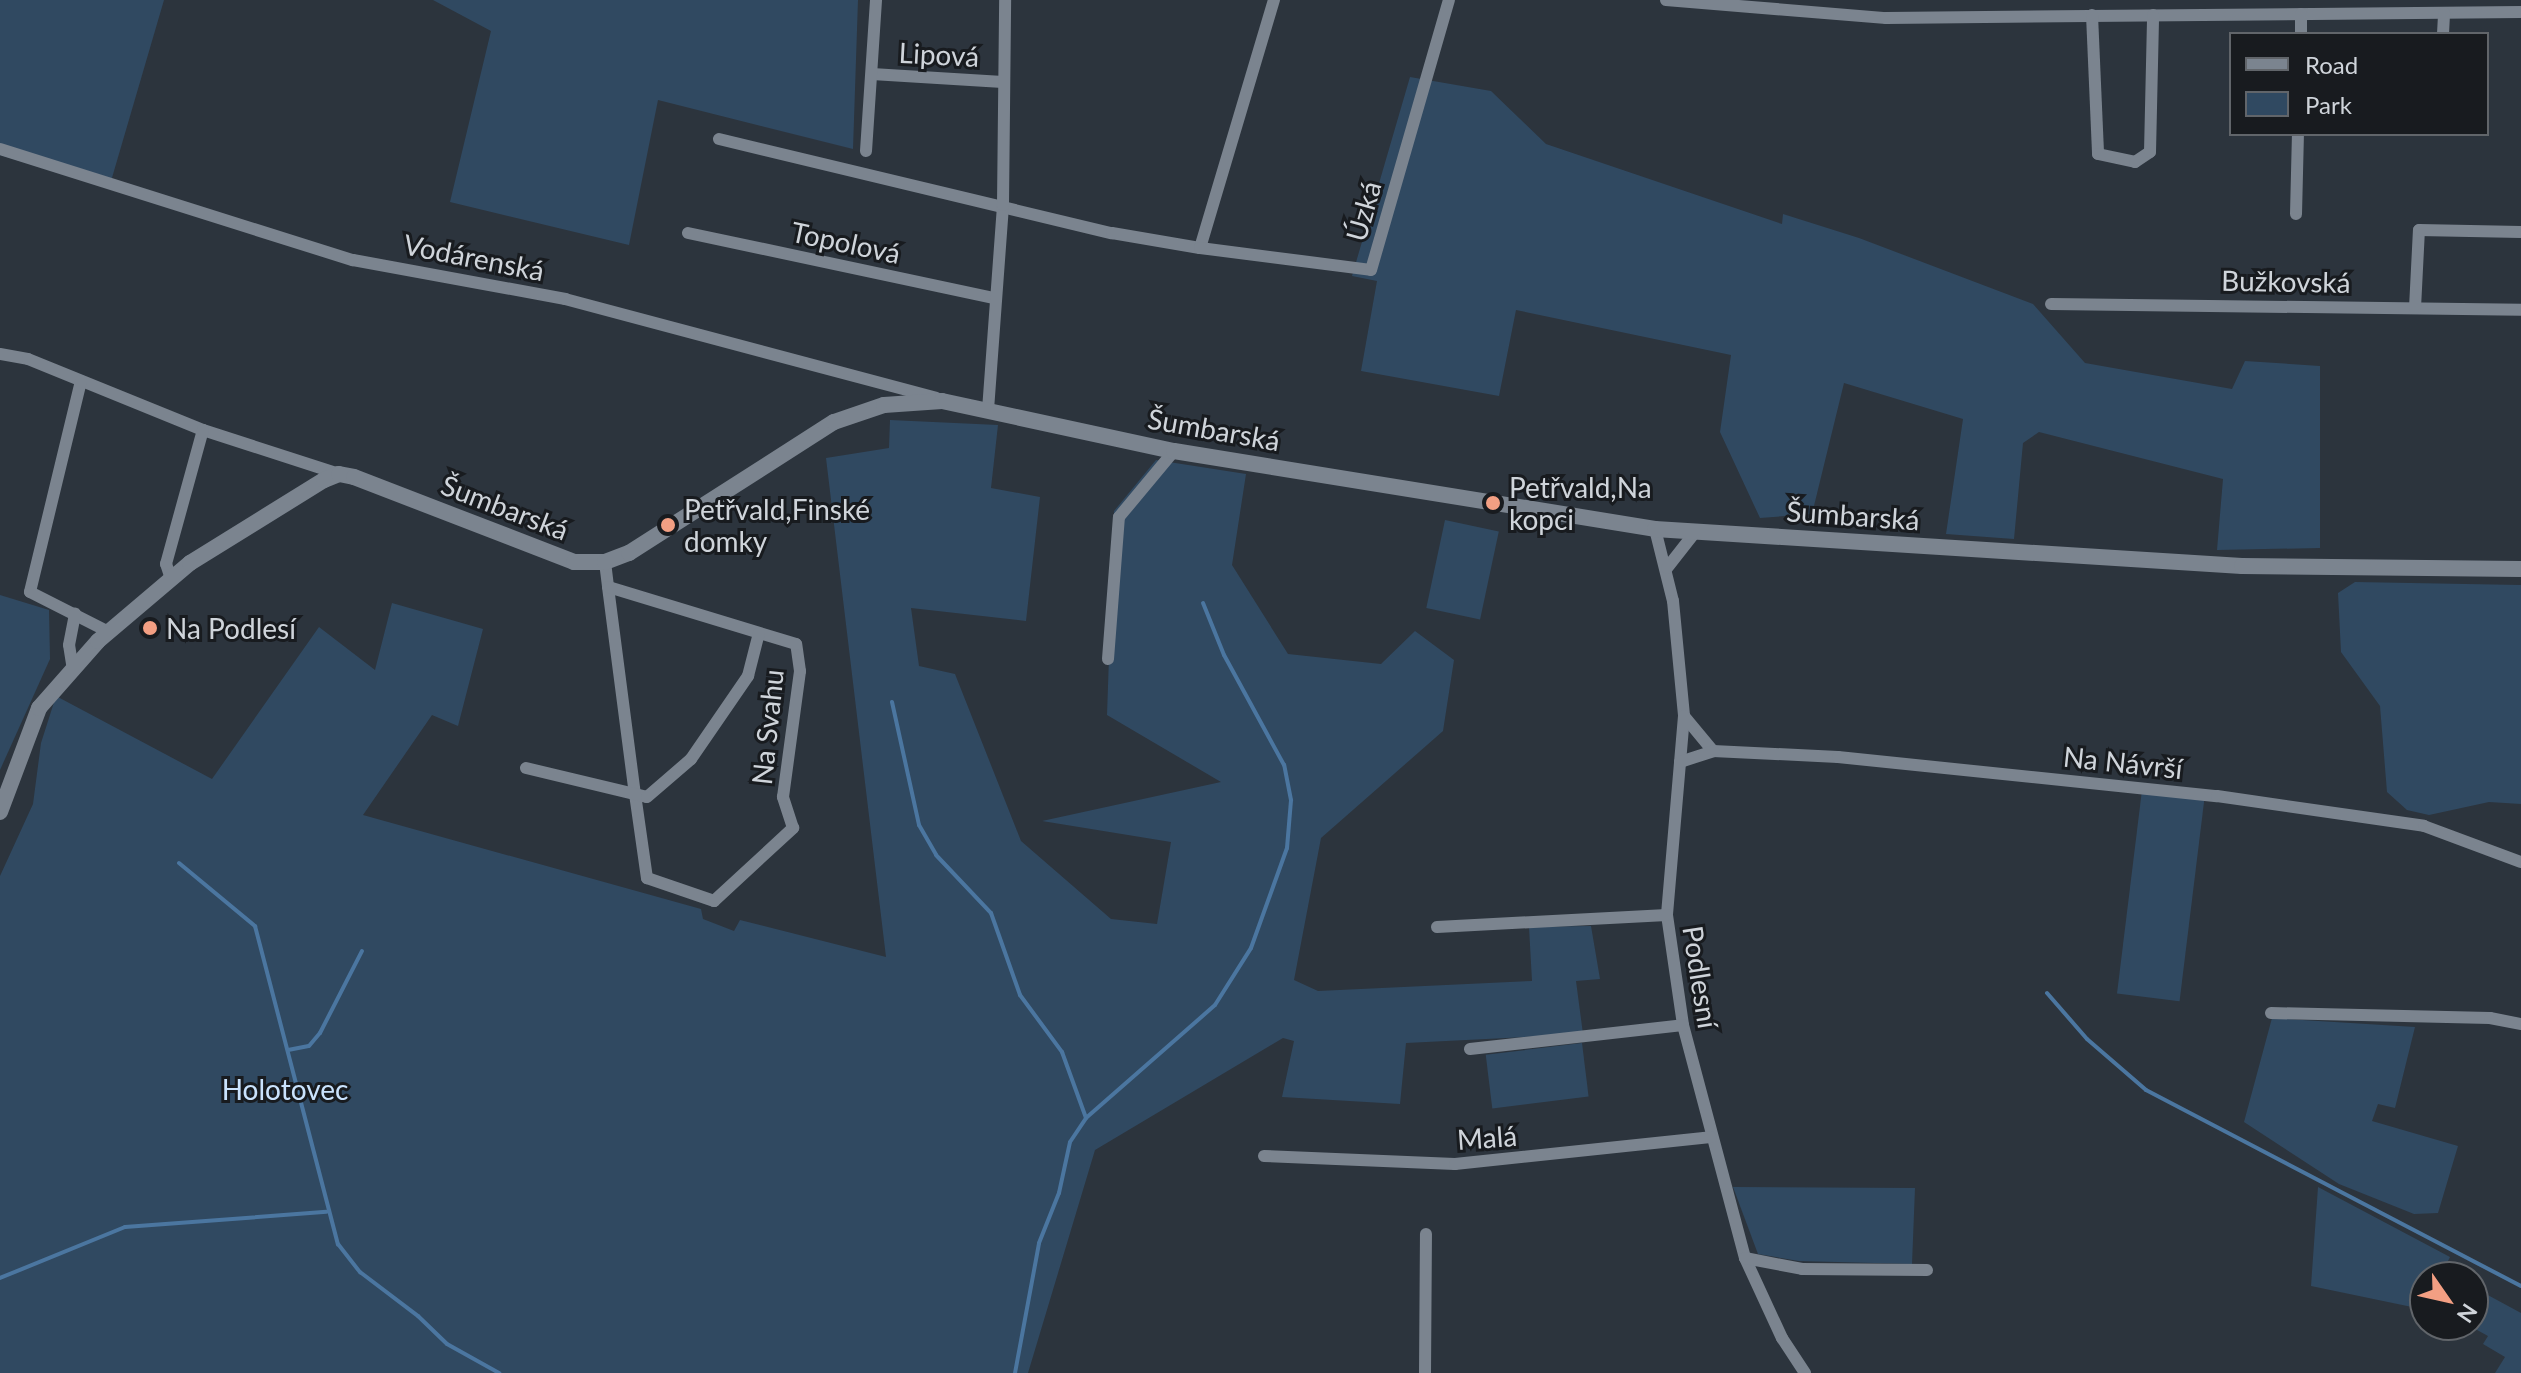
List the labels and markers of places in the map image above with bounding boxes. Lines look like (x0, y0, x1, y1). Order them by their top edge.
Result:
place label: Petřvald,Na kopci (1509, 470, 1652, 536)
place label: Petřvald,Finské domky (684, 492, 870, 558)
marker: Petřvald,Na kopci (1484, 494, 1502, 512)
marker: Petřvald,Finské domky (659, 516, 677, 534)
place label: Na Podlesí (166, 611, 296, 645)
marker: Na Podlesí (141, 619, 159, 637)

